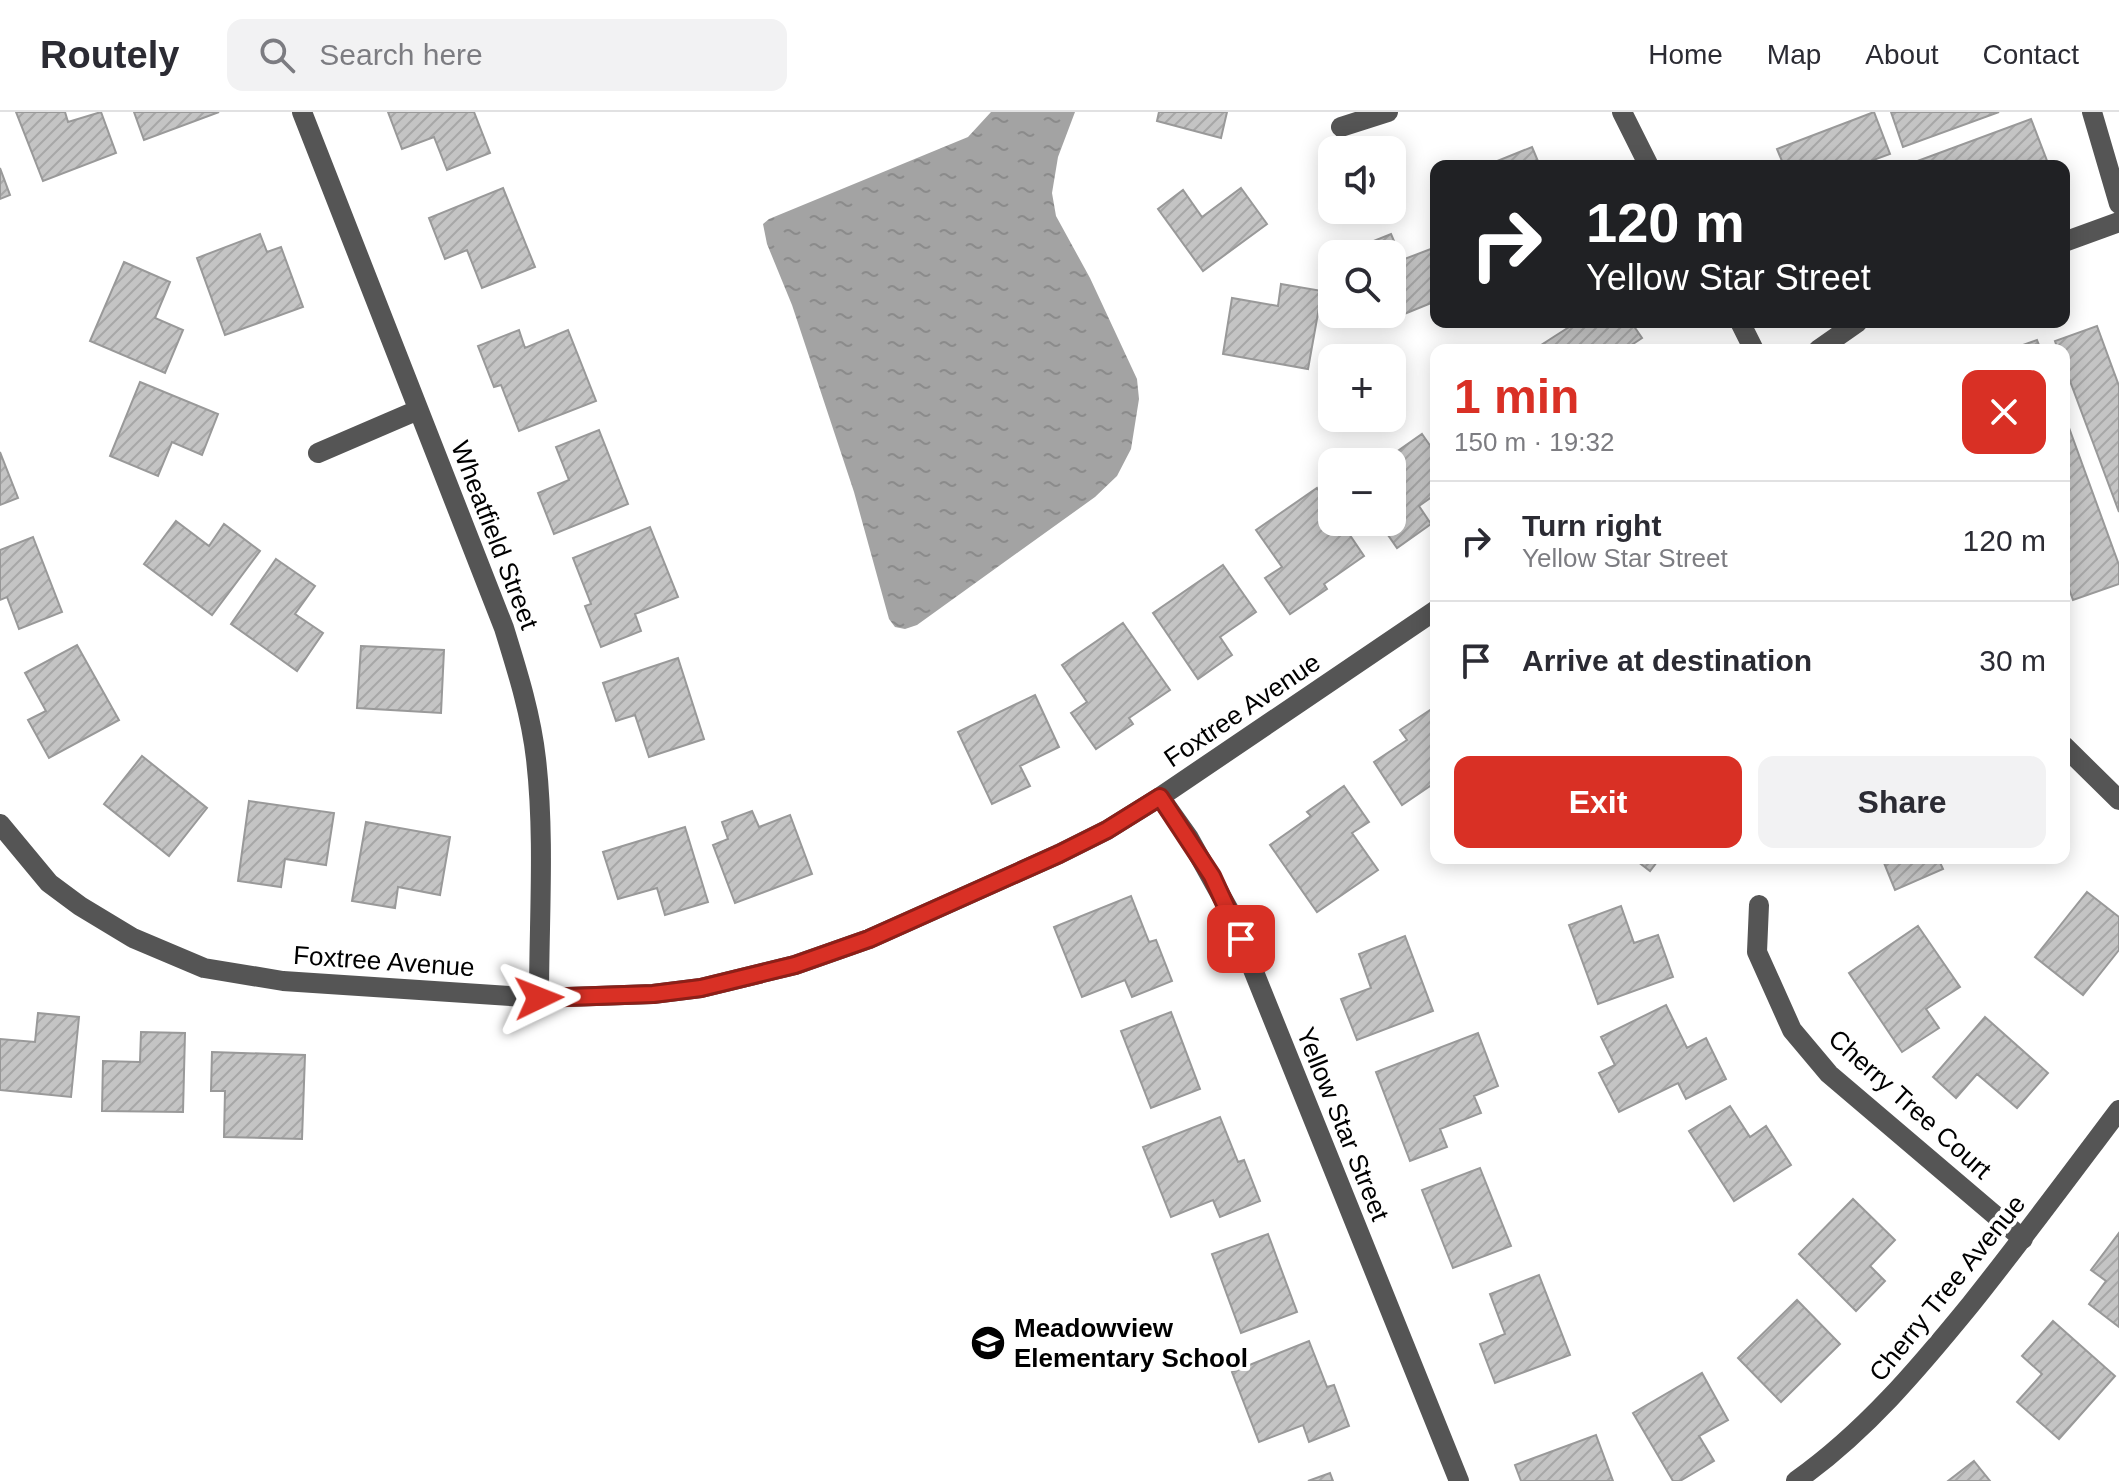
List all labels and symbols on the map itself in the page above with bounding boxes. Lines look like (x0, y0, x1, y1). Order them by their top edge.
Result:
street label: Wheatfield Street (445, 437, 545, 634)
street label: Foxtree Avenue (1158, 647, 1326, 773)
pin (1207, 905, 1275, 973)
street label: Foxtree Avenue (292, 940, 476, 982)
position arrow (497, 956, 581, 1040)
street label: Yellow Star Street (1291, 1023, 1396, 1226)
street label: Cherry Tree Court (1823, 1023, 1998, 1185)
street label: Cherry Tree Avenue (1863, 1189, 2031, 1387)
place label: Meadowview Elementary School (1014, 1313, 1248, 1373)
school or university icon: Meadowview Elementary School (969, 1324, 1007, 1362)

